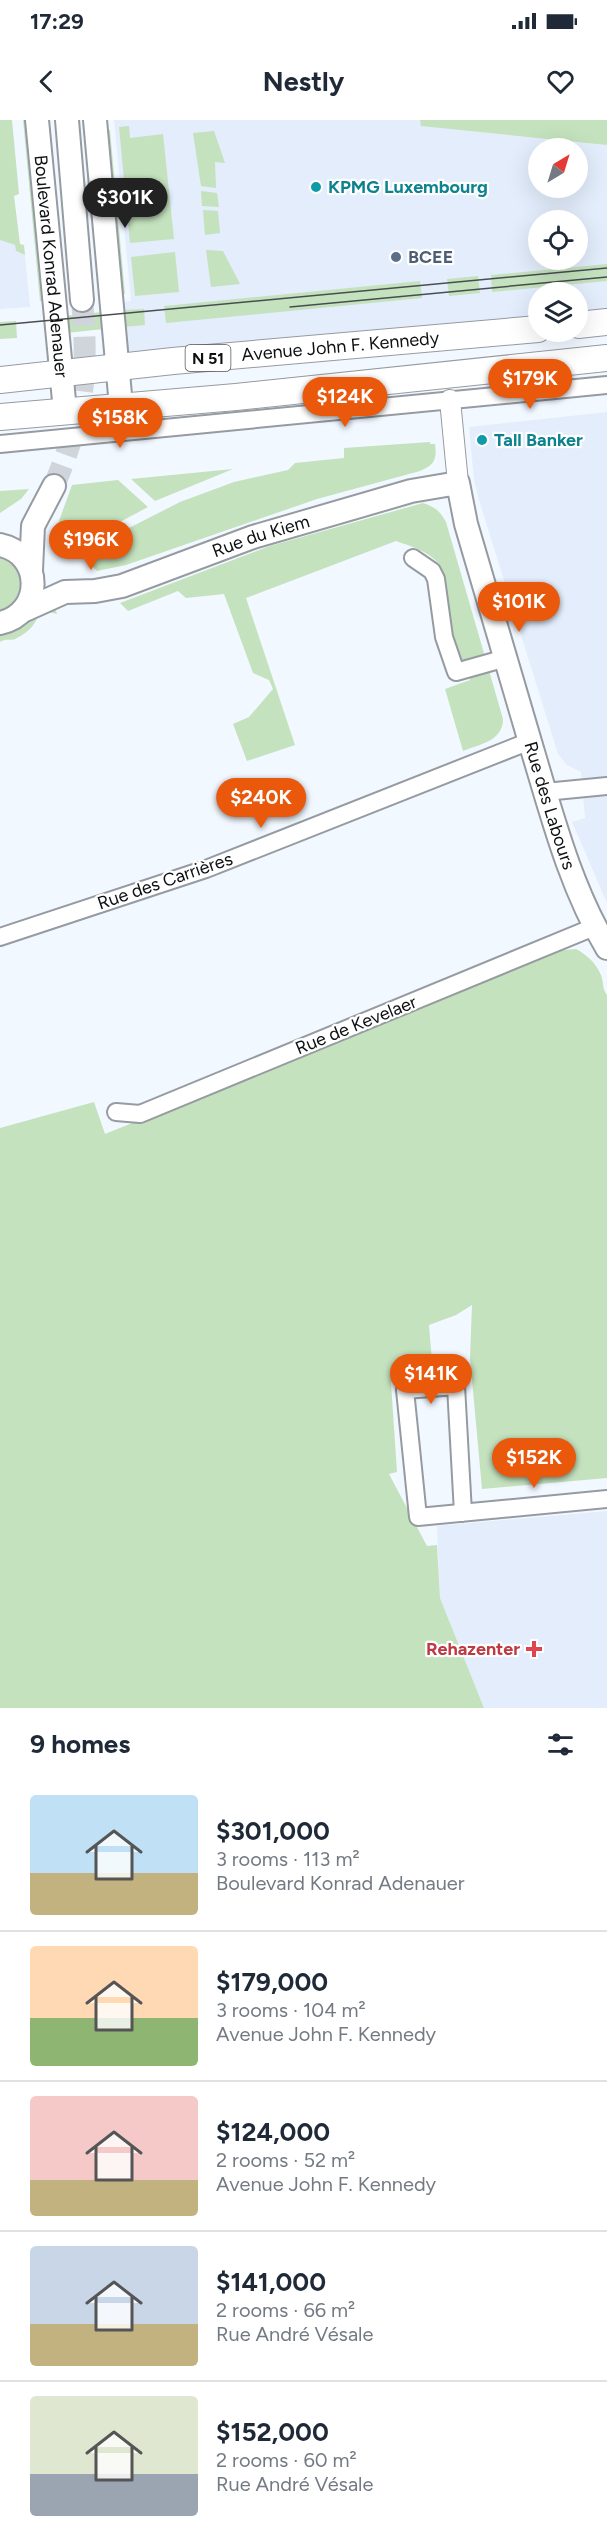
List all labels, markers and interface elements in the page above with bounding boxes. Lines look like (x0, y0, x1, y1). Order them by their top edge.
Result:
text: 17:29 (30, 8, 84, 35)
icon: back (30, 65, 63, 98)
text: Nestly (263, 65, 344, 98)
icon: heart (544, 65, 577, 98)
north arrow (528, 138, 588, 198)
map controls (528, 138, 588, 342)
street label: Boulevard Konrad Adenauer (29, 154, 73, 379)
place label: KPMG Luxembourg (328, 176, 488, 198)
pin: $301K (83, 178, 167, 229)
marker: KPMG Luxembourg (309, 180, 323, 194)
text: $301K (97, 185, 153, 209)
button: locate (528, 210, 588, 270)
place label: BCEE (408, 246, 453, 268)
marker: BCEE (389, 250, 403, 264)
button: layers (528, 282, 588, 342)
street label: Avenue John F. Kennedy (241, 327, 441, 366)
road number: N 51 (186, 345, 230, 371)
pin: $179K (488, 359, 572, 410)
text: $179K (502, 366, 558, 390)
pin: $124K (303, 377, 387, 428)
text: $124K (316, 384, 374, 408)
pin: $158K (78, 398, 162, 449)
text: $158K (92, 405, 148, 429)
place label: Tall Banker (494, 429, 583, 451)
marker: Tall Banker (475, 433, 489, 447)
street label: Rue du Kiem (209, 510, 312, 562)
pin: $196K (49, 520, 133, 571)
text: $196K (63, 527, 119, 551)
pin: $101K (477, 582, 561, 633)
text: $101K (492, 589, 546, 613)
street label: Rue des Labours (520, 739, 580, 873)
pin: $240K (219, 778, 303, 829)
text: $240K (230, 785, 292, 809)
street label: Rue des Carrières (95, 848, 235, 914)
street label: Rue de Kevelaer (292, 991, 420, 1059)
pin: $141K (389, 1354, 473, 1405)
text: $141K (404, 1361, 458, 1385)
pin: $152K (492, 1438, 576, 1489)
text: $152K (506, 1445, 562, 1469)
place label: Rehazenter (426, 1638, 520, 1660)
marker: Rehazenter (525, 1640, 543, 1658)
text: 9 homes (30, 1728, 130, 1760)
icon: filters (544, 1728, 577, 1761)
text: $301,000 (216, 1815, 330, 1847)
icon: home (78, 1819, 150, 1891)
text: 3 rooms · 113 m² (216, 1847, 360, 1871)
text: Boulevard Konrad Adenauer (216, 1871, 464, 1895)
text: $179,000 (216, 1966, 328, 1998)
icon: home (78, 1970, 150, 2042)
text: 3 rooms · 104 m² (216, 1998, 366, 2022)
text: Avenue John F. Kennedy (216, 2022, 436, 2046)
text: $124,000 (216, 2116, 330, 2148)
icon: home (78, 2120, 150, 2192)
text: 2 rooms · 52 m² (216, 2148, 355, 2172)
text: Avenue John F. Kennedy (216, 2172, 436, 2196)
text: $141,000 (216, 2266, 326, 2298)
icon: home (78, 2270, 150, 2342)
text: 2 rooms · 66 m² (216, 2298, 355, 2322)
text: Rue André Vésale (216, 2322, 373, 2346)
text: $152,000 (216, 2416, 329, 2448)
icon: home (78, 2420, 150, 2492)
text: 2 rooms · 60 m² (216, 2448, 357, 2472)
text: Rue André Vésale (216, 2472, 373, 2496)

